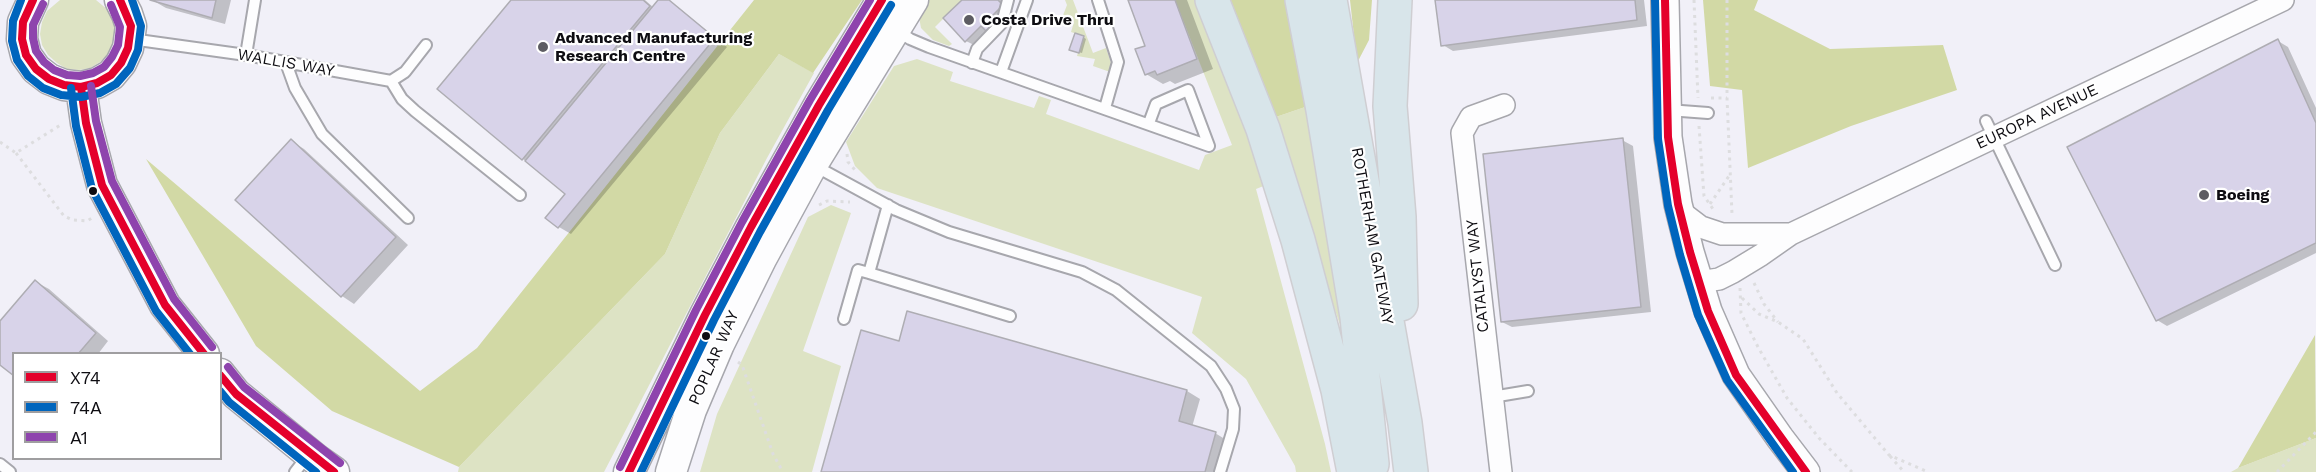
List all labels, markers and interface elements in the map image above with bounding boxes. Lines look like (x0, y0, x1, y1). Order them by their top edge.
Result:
place label: Costa Drive Thru (981, 10, 1114, 30)
marker: Costa Drive Thru (962, 13, 976, 27)
place label: Advanced Manufacturing Research Centre (555, 28, 752, 66)
marker: Advanced Manufacturing Research Centre (536, 40, 550, 54)
street label: WALLIS WAY (236, 45, 336, 81)
street label: EUROPA AVENUE (1973, 80, 2101, 154)
street label: ROTHERHAM GATEWAY (1347, 146, 1397, 326)
unlabelled marker (87, 185, 99, 197)
place label: Boeing (2216, 185, 2269, 205)
marker: Boeing (2197, 188, 2211, 202)
street label: CATALYST WAY (1463, 218, 1493, 334)
street label: POPLAR WAY (685, 308, 743, 408)
unlabelled marker (700, 330, 712, 342)
legend (12, 352, 222, 460)
text: X74 (70, 367, 101, 388)
text: 74A (70, 397, 102, 418)
text: A1 (70, 427, 88, 448)

